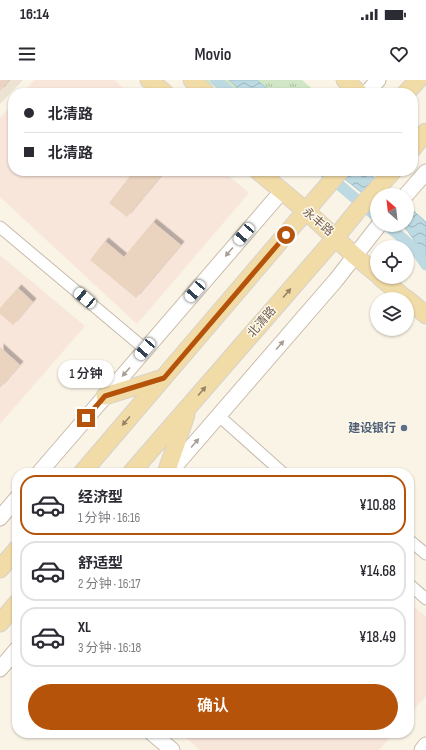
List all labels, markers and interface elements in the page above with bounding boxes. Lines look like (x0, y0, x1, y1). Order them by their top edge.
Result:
text: 16:14 (20, 5, 49, 24)
icon: menu (16, 43, 38, 65)
icon: heart (388, 43, 410, 65)
text: Movio (194, 44, 232, 65)
text: 北清路 (48, 105, 93, 124)
text: 北清路 (48, 144, 93, 163)
north arrow (370, 188, 414, 232)
map controls (370, 188, 414, 336)
street label: 永丰路 (299, 205, 337, 239)
car (232, 221, 256, 247)
route start (277, 226, 295, 244)
button: locate (370, 240, 414, 284)
one-way arrow (224, 247, 233, 257)
car (183, 278, 207, 304)
car (72, 286, 98, 310)
one-way arrow (283, 287, 292, 298)
button: layers (370, 292, 414, 336)
street label: 北清路 (245, 303, 279, 341)
car (133, 336, 157, 362)
one-way arrow (275, 340, 284, 350)
callout: 1 分钟 (58, 360, 114, 388)
text: 1 分钟 (70, 366, 102, 382)
one-way arrow (121, 367, 130, 377)
one-way arrow (198, 386, 207, 396)
route end (77, 409, 95, 427)
one-way arrow (122, 416, 131, 427)
place label: 建设银行 (348, 421, 396, 436)
marker: 建设银行 (399, 423, 409, 433)
one-way arrow (190, 438, 199, 449)
icon: car (30, 487, 66, 523)
text: 经济型 (78, 488, 123, 507)
text: ¥10.88 (359, 496, 396, 515)
text: 1 分钟 · 16:16 (78, 510, 140, 526)
icon: car (30, 553, 66, 589)
text: 舒适型 (78, 554, 123, 573)
text: ¥14.68 (359, 562, 396, 581)
text: 2 分钟 · 16:17 (78, 576, 141, 592)
text: XL (78, 618, 91, 637)
icon: car (30, 619, 66, 655)
text: ¥18.49 (359, 628, 396, 647)
text: 3 分钟 · 16:18 (78, 640, 141, 656)
button: 确认 (28, 684, 398, 730)

